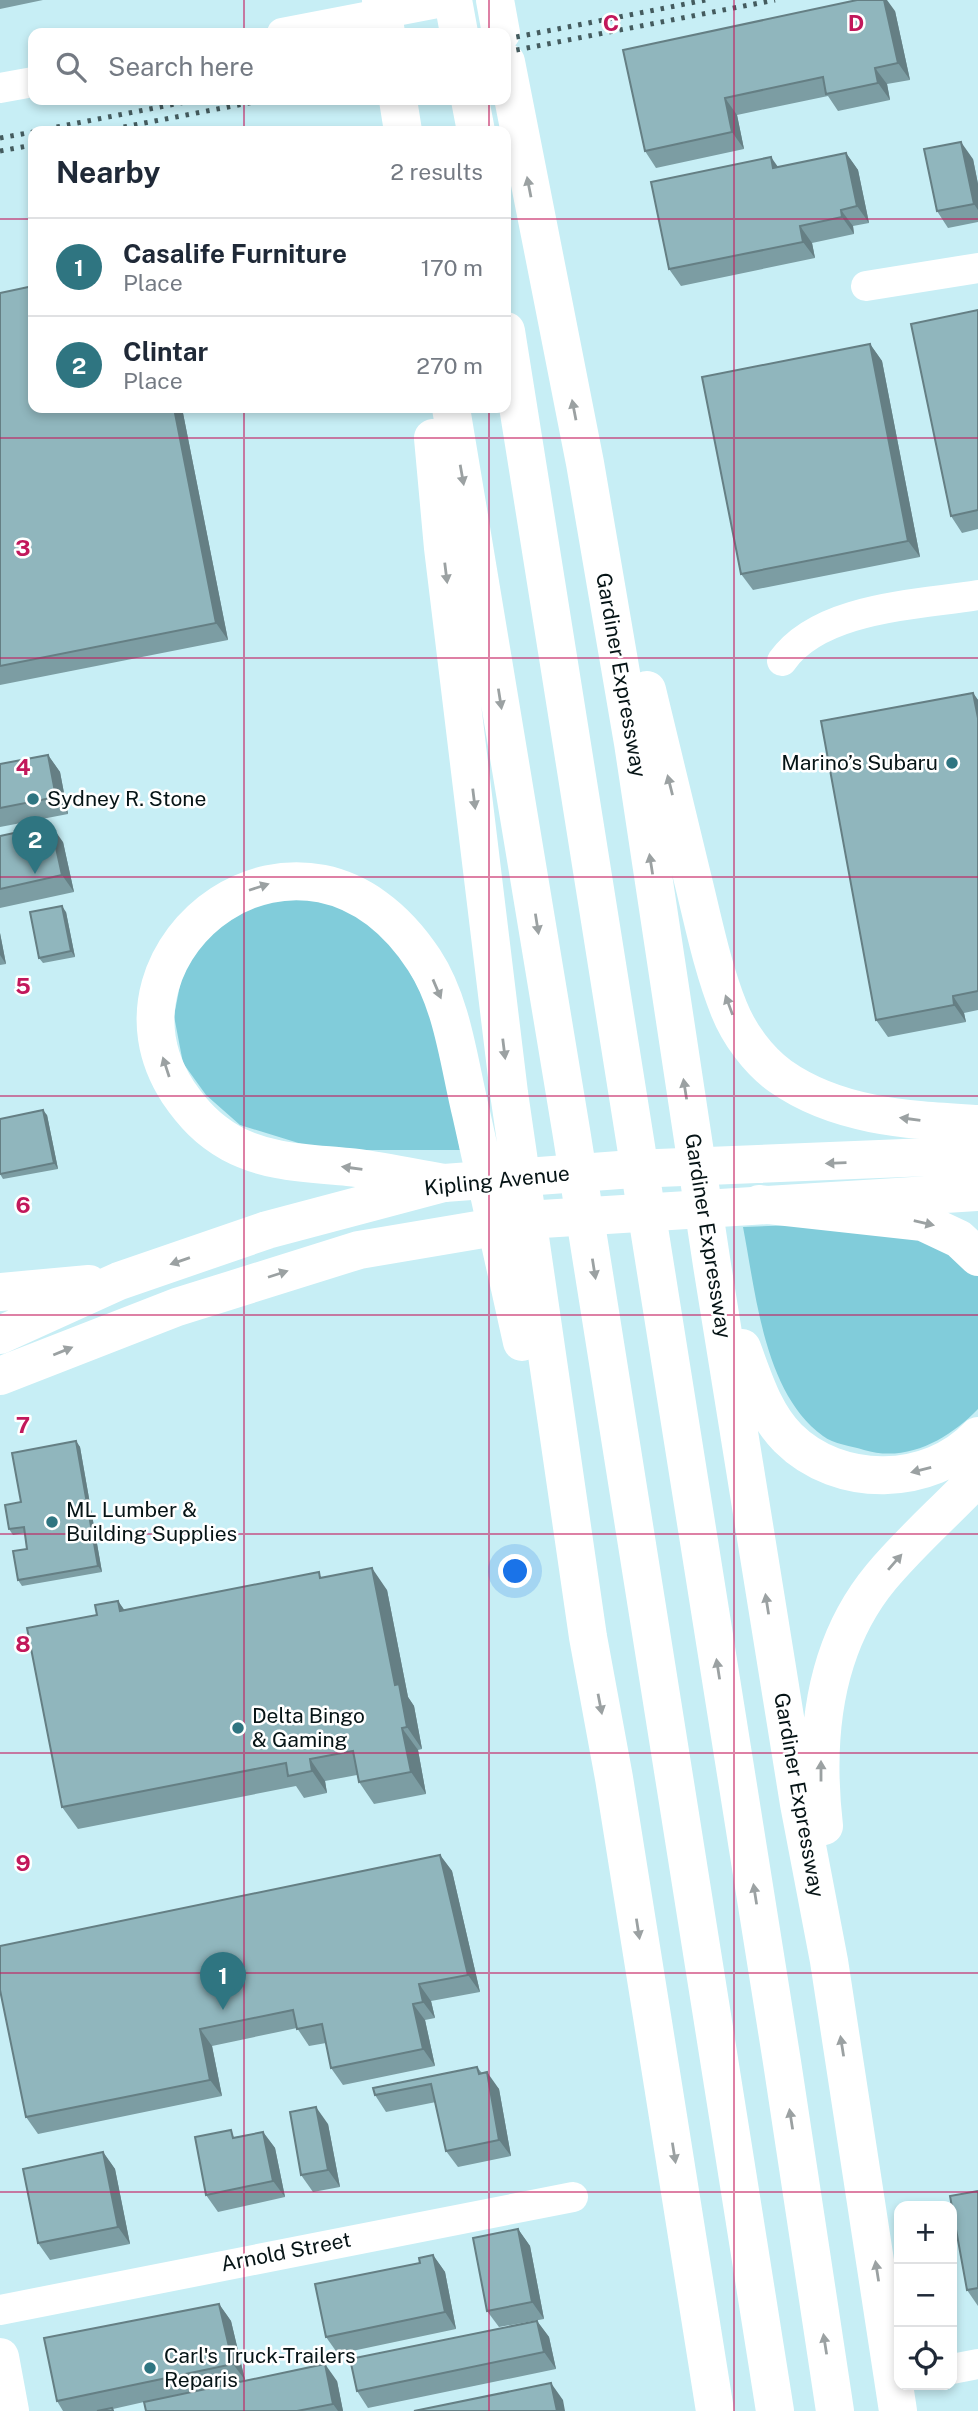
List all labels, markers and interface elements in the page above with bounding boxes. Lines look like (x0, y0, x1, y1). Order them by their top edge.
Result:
text: C (603, 9, 619, 36)
text: D (848, 9, 864, 36)
search box (28, 28, 511, 105)
icon: search (52, 48, 90, 86)
text: Search here (108, 51, 254, 82)
text: Nearby (56, 154, 160, 190)
text: 2 results (390, 158, 483, 185)
one-way arrow (524, 176, 535, 198)
text: Casalife Furniture (123, 238, 347, 269)
text: 1 (74, 254, 84, 281)
text: 170 m (421, 254, 483, 281)
text: Place (123, 269, 183, 296)
text: Clintar (123, 336, 208, 367)
text: 2 (72, 352, 86, 379)
text: 270 m (416, 352, 483, 379)
text: Place (123, 367, 183, 394)
one-way arrow (568, 399, 579, 421)
one-way arrow (457, 464, 468, 486)
text: 3 (15, 534, 31, 561)
one-way arrow (440, 562, 451, 584)
street label: Gardiner Expressway (591, 571, 652, 779)
one-way arrow (495, 688, 506, 710)
place label: Marino’s Subaru (781, 750, 938, 775)
text: 4 (15, 753, 31, 780)
marker: Marino’s Subaru (944, 755, 960, 771)
one-way arrow (664, 774, 675, 796)
place label: Sydney R. Stone (47, 786, 206, 811)
one-way arrow (468, 788, 479, 810)
marker: Sydney R. Stone (25, 791, 41, 807)
pin: 2 (12, 816, 58, 874)
one-way arrow (645, 853, 656, 875)
one-way arrow (248, 881, 269, 892)
one-way arrow (532, 913, 543, 935)
text: 5 (15, 972, 31, 999)
one-way arrow (431, 979, 443, 999)
one-way arrow (723, 994, 734, 1015)
one-way arrow (498, 1038, 509, 1060)
one-way arrow (160, 1056, 171, 1077)
one-way arrow (680, 1078, 691, 1100)
one-way arrow (899, 1114, 921, 1125)
street label: Gardiner Expressway (680, 1132, 737, 1340)
one-way arrow (825, 1157, 847, 1168)
street label: Kipling Avenue (423, 1160, 571, 1201)
one-way arrow (341, 1163, 363, 1174)
text: 6 (15, 1191, 31, 1218)
one-way arrow (913, 1218, 935, 1229)
one-way arrow (169, 1256, 190, 1267)
one-way arrow (588, 1258, 599, 1280)
one-way arrow (267, 1269, 288, 1279)
one-way arrow (53, 1345, 74, 1356)
text: 7 (16, 1411, 30, 1438)
one-way arrow (909, 1465, 931, 1476)
place label: ML Lumber & Building Supplies (66, 1497, 237, 1546)
marker: ML Lumber & Building Supplies (44, 1514, 60, 1530)
your location (498, 1554, 532, 1588)
one-way arrow (886, 1554, 902, 1571)
one-way arrow (761, 1593, 772, 1615)
text: 8 (15, 1630, 31, 1657)
one-way arrow (712, 1658, 723, 1680)
street label: Gardiner Expressway (769, 1691, 830, 1899)
one-way arrow (595, 1693, 606, 1715)
place label: Delta Bingo & Gaming (252, 1703, 365, 1752)
marker: Delta Bingo & Gaming (230, 1720, 246, 1736)
one-way arrow (815, 1760, 827, 1782)
text: 9 (15, 1849, 31, 1876)
one-way arrow (749, 1883, 760, 1905)
one-way arrow (633, 1918, 644, 1940)
pin: 1 (200, 1952, 246, 2010)
one-way arrow (836, 2035, 847, 2057)
one-way arrow (785, 2107, 796, 2129)
one-way arrow (669, 2142, 680, 2164)
map controls (894, 2201, 957, 2390)
button: + (894, 2201, 957, 2264)
street label: Arnold Street (219, 2227, 353, 2276)
one-way arrow (871, 2260, 882, 2282)
button: − (894, 2264, 957, 2327)
button: locate (894, 2327, 957, 2390)
one-way arrow (819, 2332, 830, 2354)
place label: Carl's Truck-Trailers Reparis (164, 2343, 356, 2392)
marker: Carl's Truck-Trailers Reparis (142, 2360, 158, 2376)

